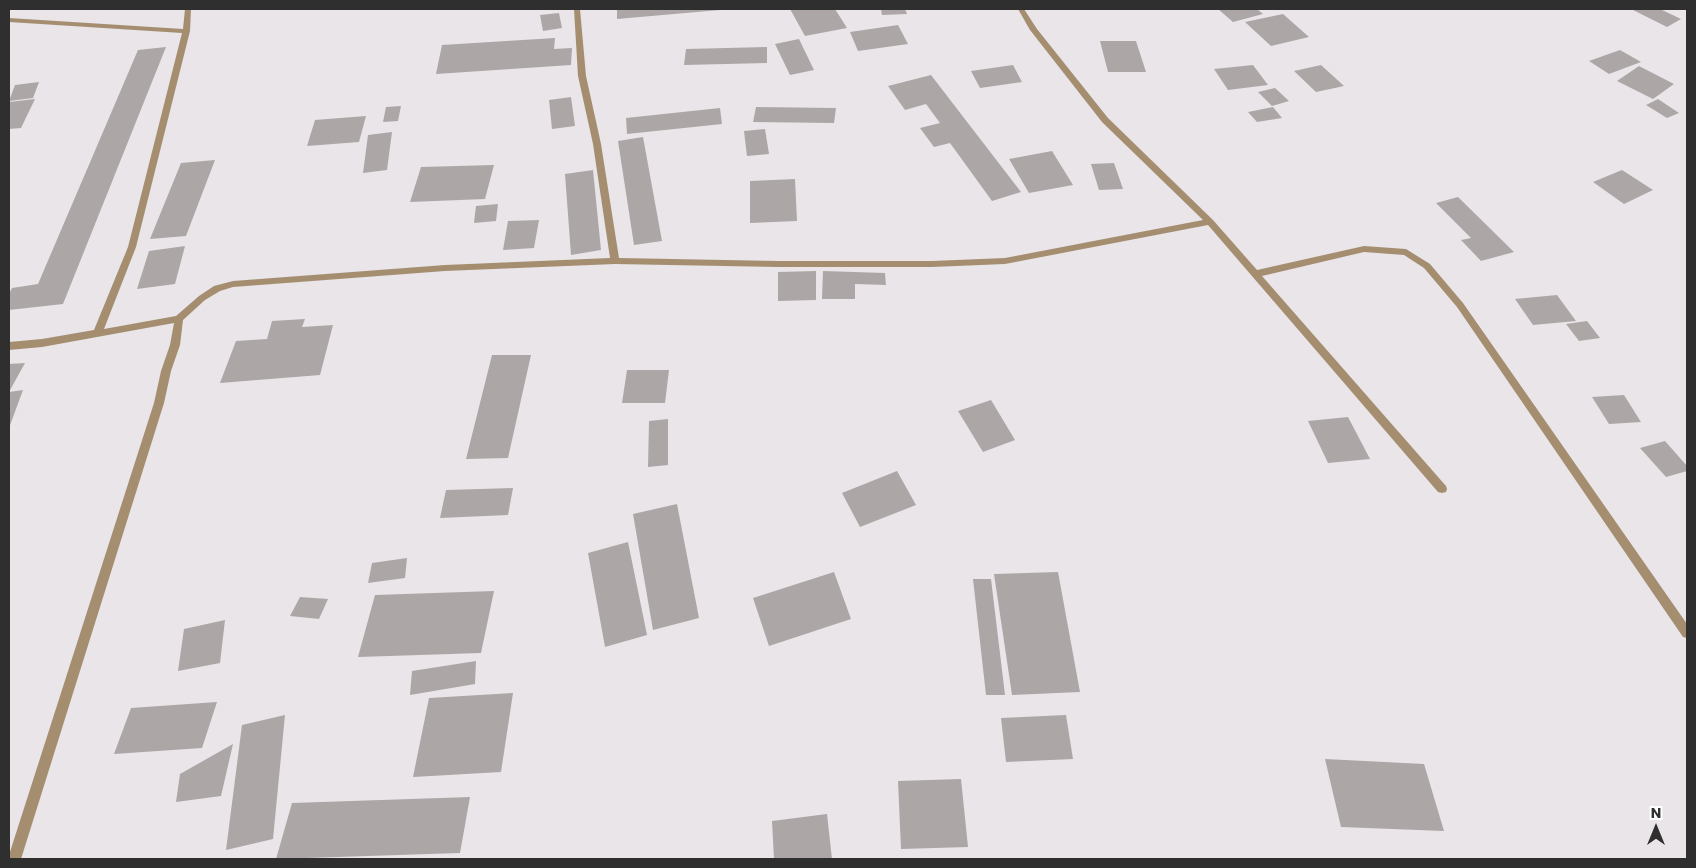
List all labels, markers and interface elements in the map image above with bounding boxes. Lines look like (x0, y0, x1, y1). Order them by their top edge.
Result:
north arrow (1631, 803, 1681, 853)
text: N (1651, 803, 1661, 823)

